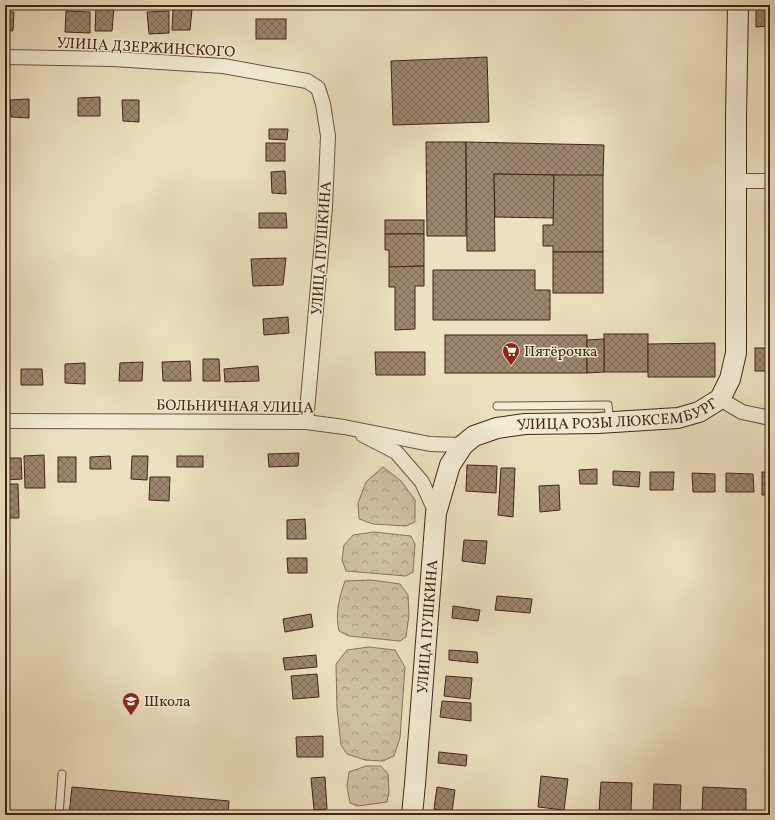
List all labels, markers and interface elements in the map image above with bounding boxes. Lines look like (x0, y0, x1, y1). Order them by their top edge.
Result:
street label: УЛИЦА ДЗЕРЖИНСКОГО (56, 33, 236, 64)
street label: УЛИЦА ПУШКИНА (307, 180, 338, 316)
supermarket icon: Пятёрочка (501, 341, 521, 366)
place label: Пятёрочка (524, 342, 598, 363)
street label: УЛИЦА РОЗЫ ЛЮКСЕМБУРГ (516, 394, 722, 437)
street label: БОЛЬНИЧНАЯ УЛИЦА (156, 396, 314, 419)
street label: УЛИЦА ПУШКИНА (413, 559, 444, 694)
school or university icon: Школа (121, 691, 141, 716)
place label: Школа (144, 692, 191, 713)

